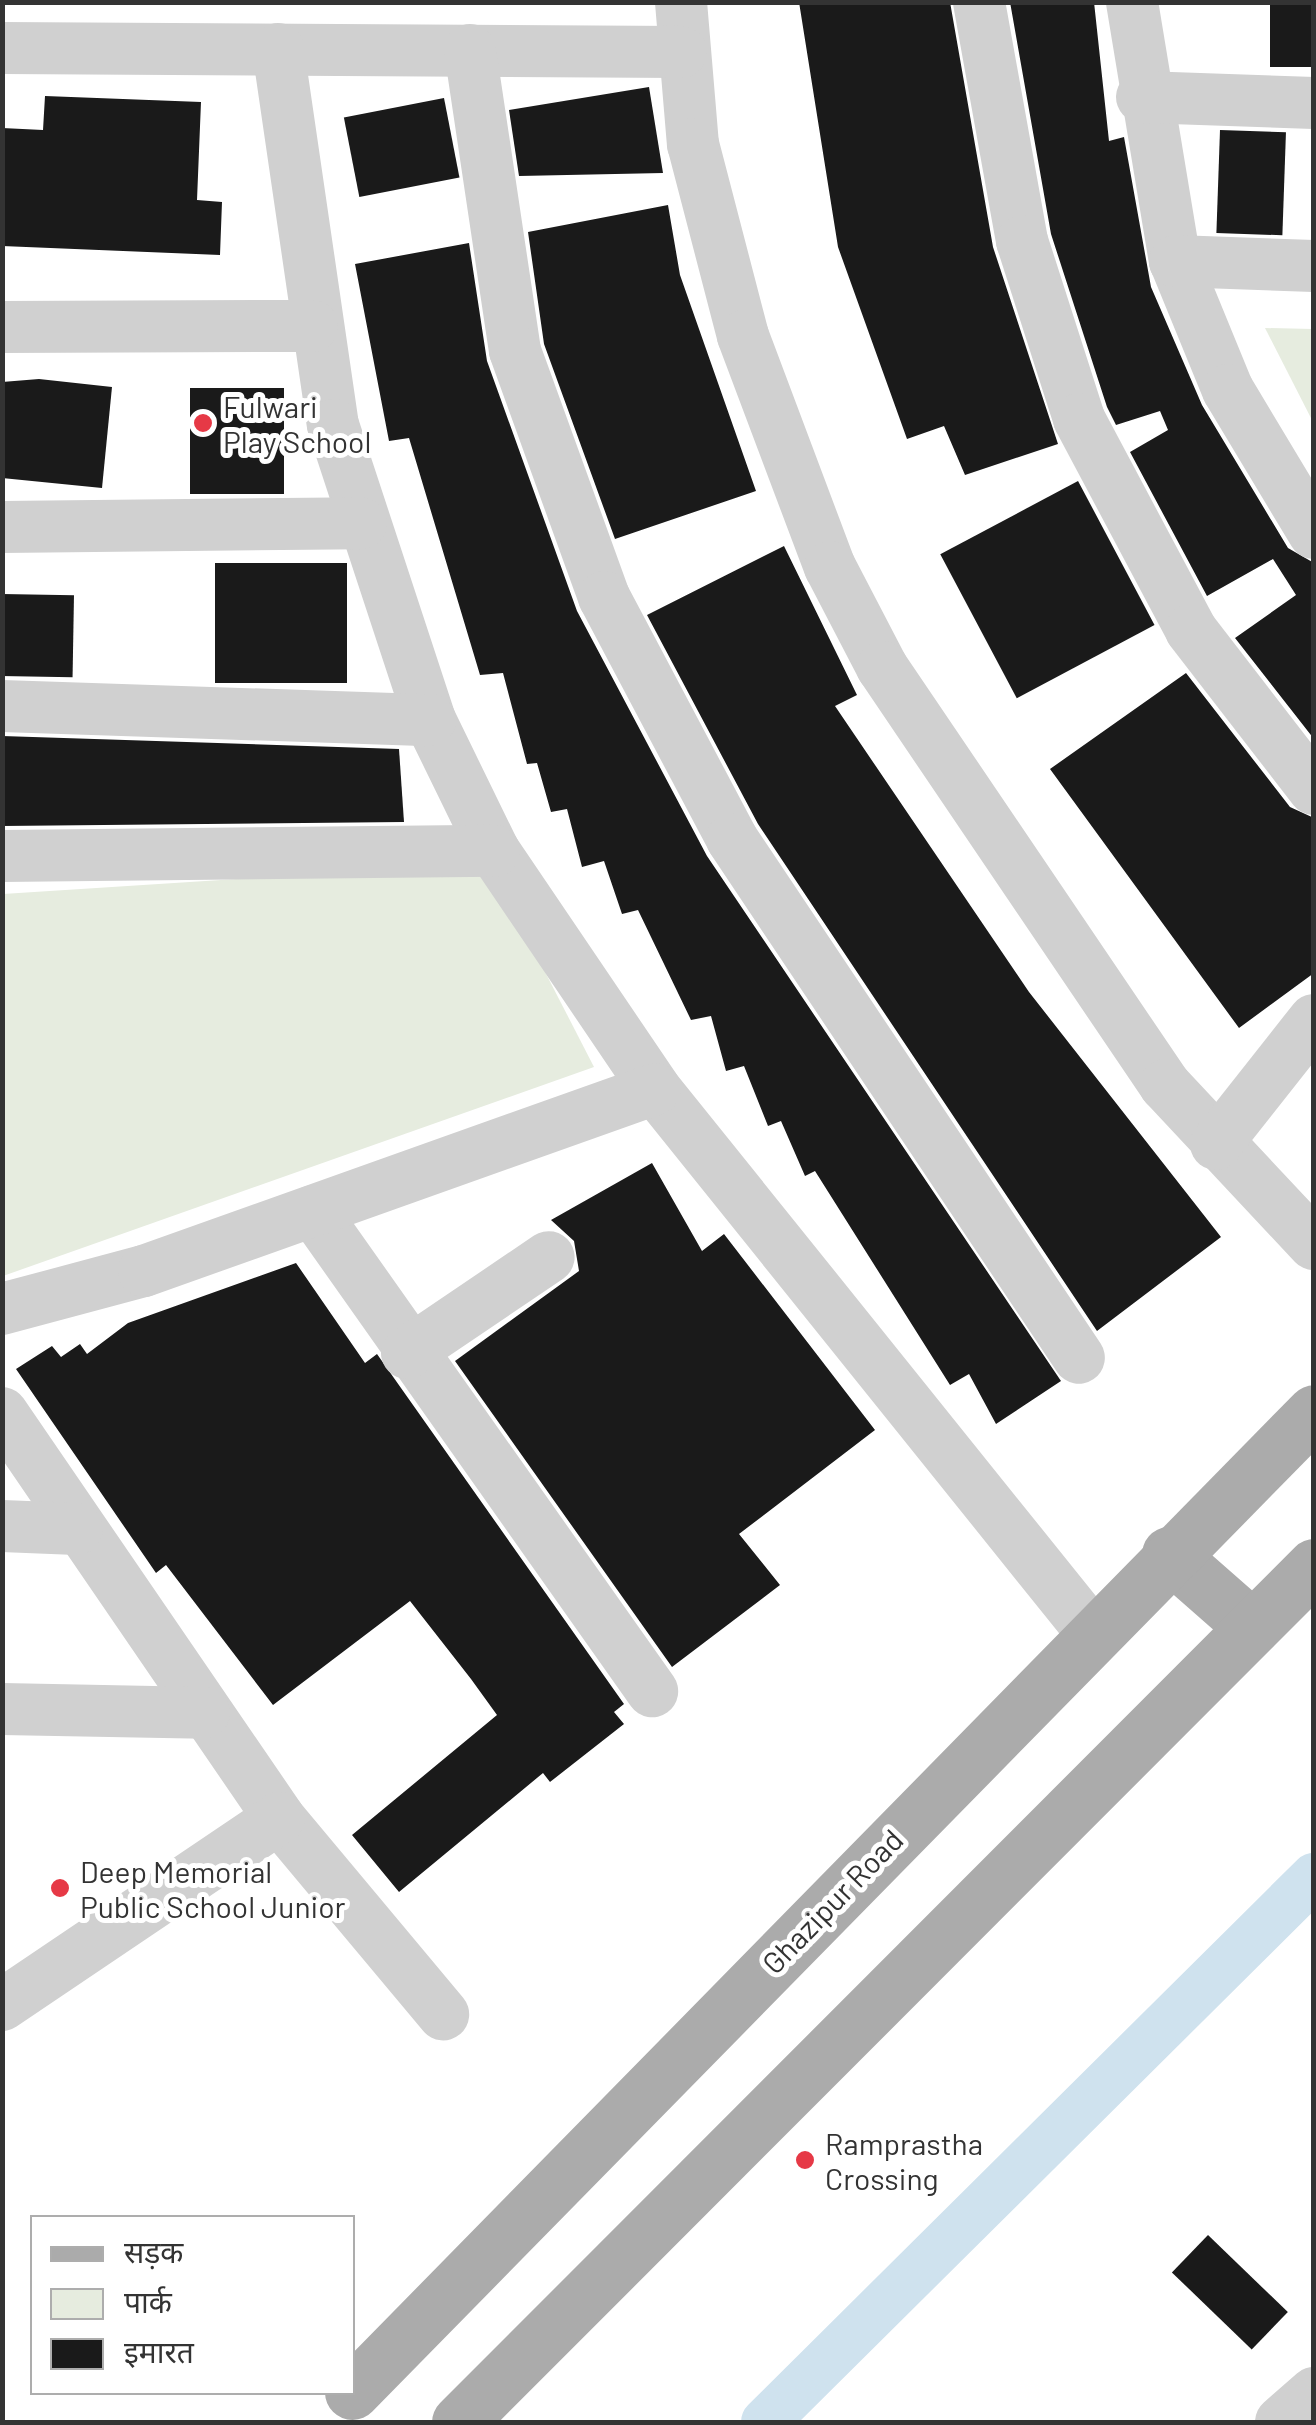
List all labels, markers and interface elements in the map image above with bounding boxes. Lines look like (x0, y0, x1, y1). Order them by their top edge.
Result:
place label: Fulwari Play School (223, 388, 371, 458)
marker: Fulwari Play School (192, 412, 214, 434)
street label: Ghazipur Road (754, 1821, 910, 1981)
place label: Deep Memorial Public School Junior (80, 1853, 346, 1924)
marker: Deep Memorial Public School Junior (49, 1877, 71, 1899)
place label: Ramprastha Crossing (825, 2125, 983, 2196)
marker: Ramprastha Crossing (794, 2149, 816, 2171)
legend (30, 2215, 355, 2395)
text: सड़क (124, 2233, 183, 2269)
text: पार्क (124, 2283, 172, 2319)
text: इमारत (124, 2333, 194, 2369)

